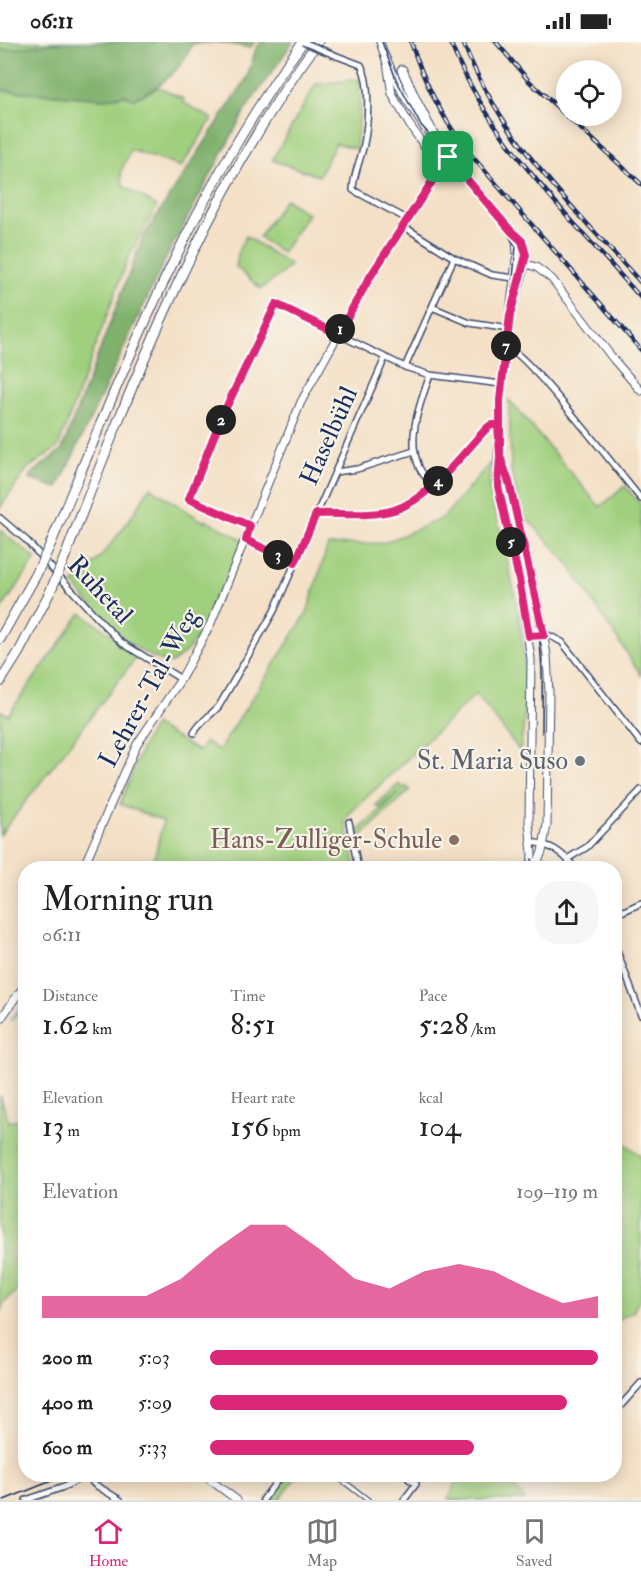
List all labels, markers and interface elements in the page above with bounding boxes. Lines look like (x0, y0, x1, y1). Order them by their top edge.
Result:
text: 06:11 (30, 7, 74, 35)
map controls (556, 60, 622, 126)
button: locate (556, 60, 622, 126)
pin (422, 131, 473, 182)
icon: arrive (431, 140, 464, 173)
pin: 1 (325, 314, 355, 344)
text: 1 (337, 319, 343, 339)
pin: 7 (491, 331, 521, 361)
text: 7 (502, 336, 510, 356)
street label: Haselbühl (293, 381, 365, 490)
pin: 2 (206, 405, 236, 435)
text: 2 (217, 410, 225, 430)
pin: 4 (423, 466, 453, 496)
text: 4 (434, 471, 442, 491)
pin: 5 (496, 527, 526, 557)
text: 5 (507, 532, 515, 552)
pin: 3 (263, 540, 293, 570)
text: 3 (275, 545, 281, 565)
street label: Ruhetal (60, 549, 140, 631)
street label: Lehrer-Tal-Weg (92, 602, 206, 773)
place label: St. Maria Suso (417, 745, 568, 777)
marker: St. Maria Suso (573, 754, 587, 768)
place label: Hans-Zulliger-Schule (210, 824, 442, 856)
marker: Hans-Zulliger-Schule (447, 833, 461, 847)
text: Morning run (42, 879, 214, 920)
button: share (535, 881, 598, 944)
text: 06:11 (42, 922, 82, 947)
text: Distance (42, 986, 98, 1006)
text: Time (230, 986, 265, 1006)
text: Pace (419, 986, 447, 1006)
text: 1.62 (42, 1006, 89, 1043)
text: 8:51 (230, 1006, 276, 1043)
text: 5:28 (419, 1006, 469, 1043)
text: km (89, 1019, 112, 1039)
text: /km (469, 1019, 496, 1039)
text: Elevation (42, 1088, 103, 1108)
text: Heart rate (230, 1088, 295, 1108)
text: kcal (419, 1088, 443, 1108)
text: 13 (42, 1108, 64, 1145)
text: 156 (230, 1108, 269, 1145)
text: 104 (419, 1108, 461, 1145)
text: m (64, 1121, 80, 1141)
text: bpm (269, 1121, 301, 1141)
text: Elevation (42, 1179, 118, 1204)
text: 109–119 m (516, 1179, 598, 1204)
text: 200 m (42, 1345, 92, 1370)
text: 5:03 (138, 1345, 170, 1370)
text: 400 m (42, 1390, 93, 1415)
text: 5:09 (138, 1390, 172, 1415)
text: 600 m (42, 1435, 92, 1460)
text: 5:33 (138, 1435, 167, 1460)
tab: Home (89, 1515, 128, 1571)
tab: Map (306, 1515, 339, 1571)
tab: Saved (516, 1515, 552, 1571)

